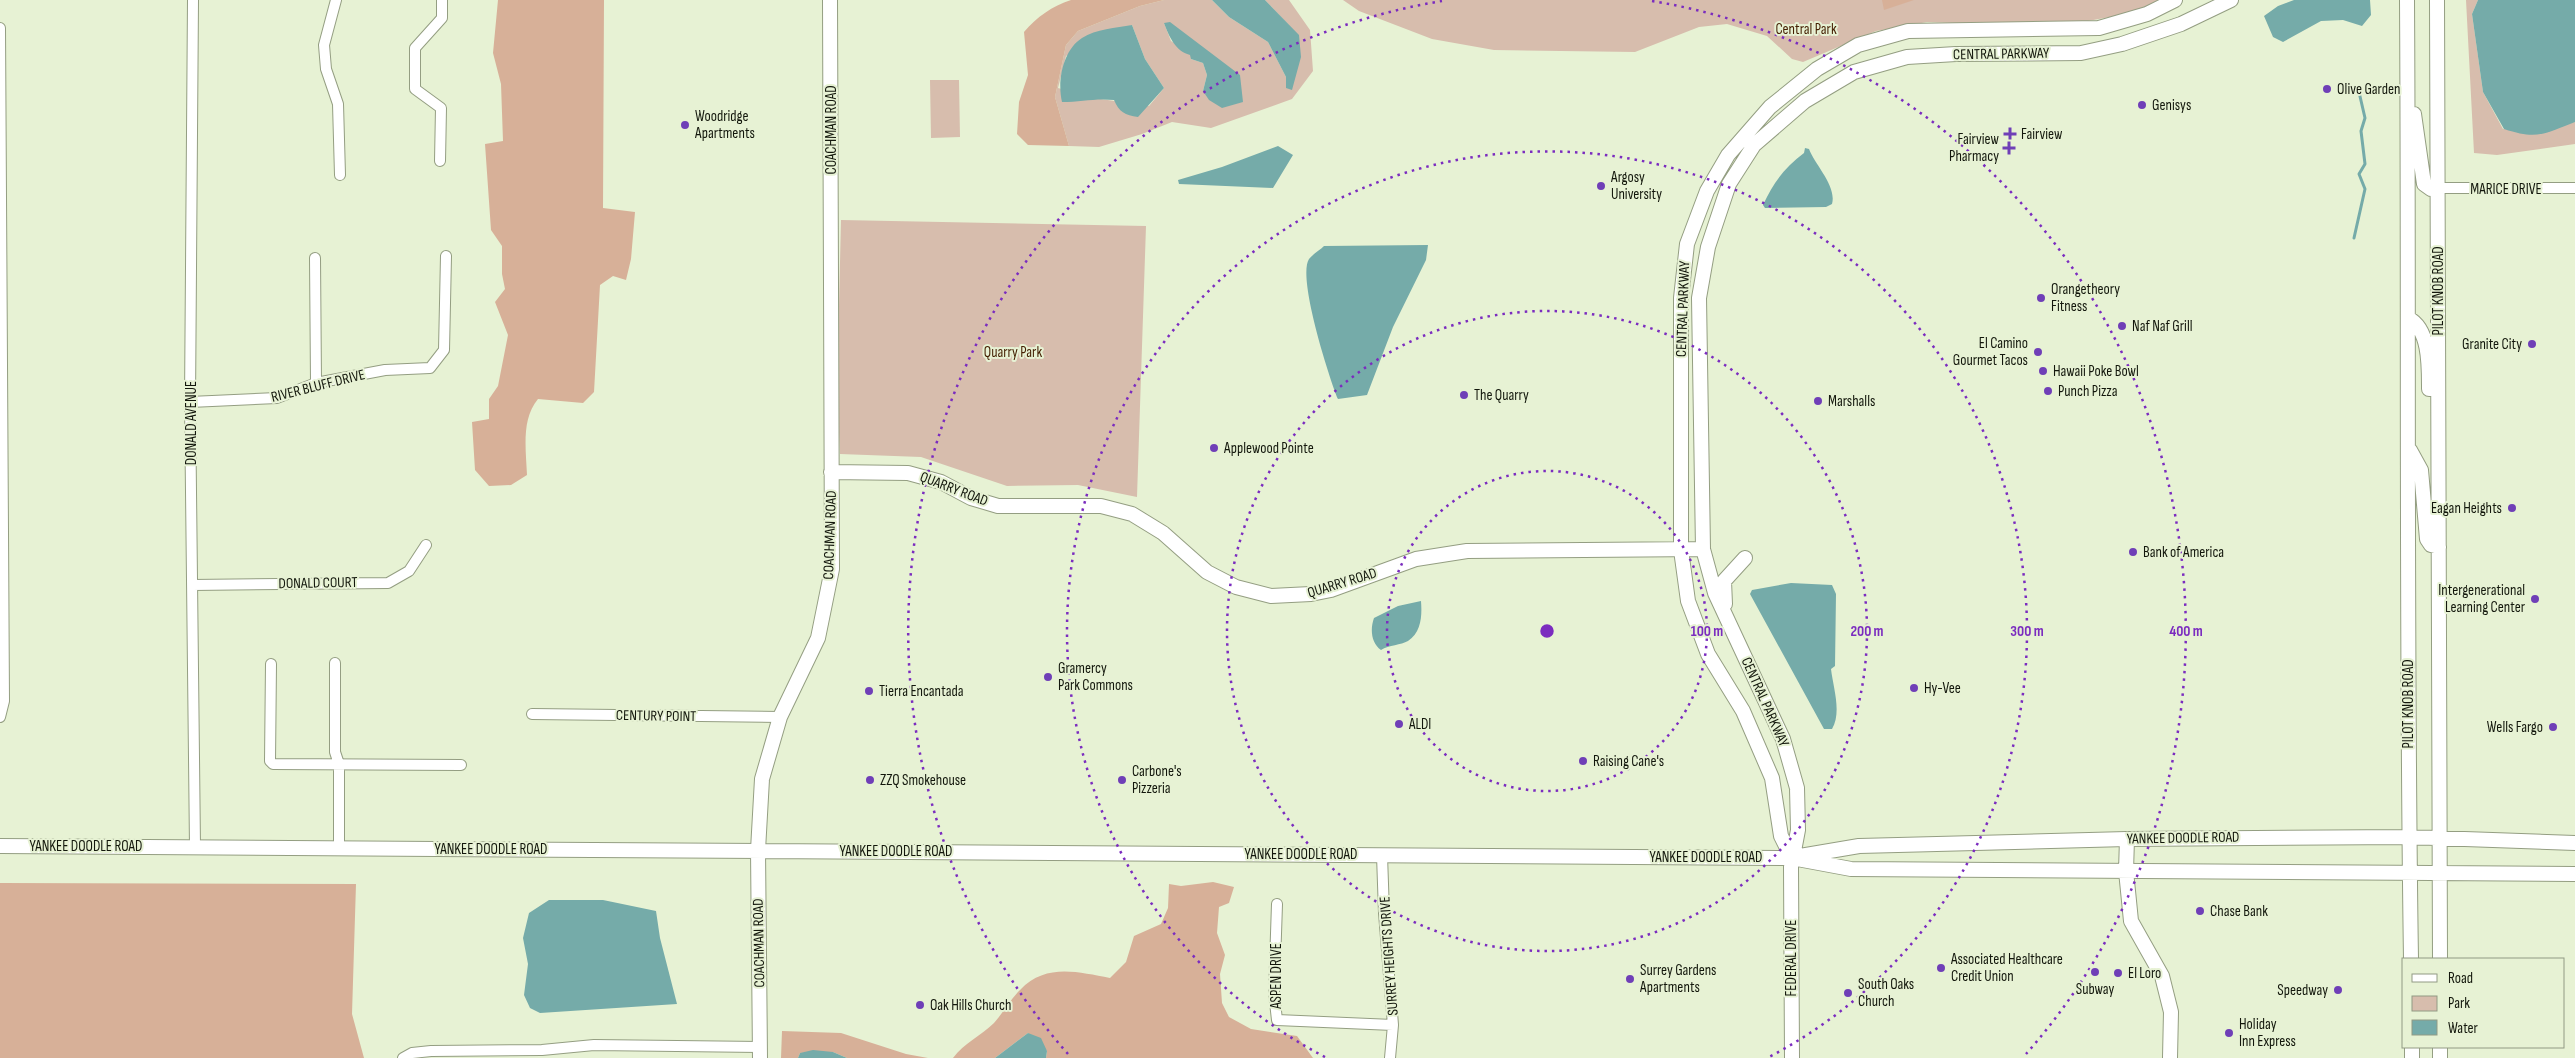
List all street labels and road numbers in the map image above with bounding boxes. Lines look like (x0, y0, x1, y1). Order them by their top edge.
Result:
street label: CENTRAL PARKWAY (1953, 44, 2050, 64)
street label: COACHMAN ROAD (822, 85, 841, 175)
street label: MARICE DRIVE (2470, 180, 2542, 199)
street label: PILOT KNOB ROAD (2429, 246, 2448, 336)
street label: CENTRAL PARKWAY (1672, 260, 1694, 357)
street label: RIVER BLUFF DRIVE (269, 365, 367, 407)
street label: DONALD AVENUE (182, 381, 201, 465)
street label: QUARRY ROAD (917, 467, 991, 511)
street label: COACHMAN ROAD (819, 490, 841, 580)
street label: QUARRY ROAD (1305, 563, 1379, 603)
street label: DONALD COURT (278, 573, 358, 593)
street label: CENTRAL PARKWAY (1737, 654, 1794, 750)
street label: PILOT KNOB ROAD (2399, 659, 2418, 749)
street label: CENTURY POINT (616, 706, 696, 726)
street label: YANKEE DOODLE ROAD (2126, 828, 2240, 848)
street label: YANKEE DOODLE ROAD (30, 837, 142, 856)
street label: YANKEE DOODLE ROAD (435, 840, 547, 859)
street label: YANKEE DOODLE ROAD (840, 842, 952, 861)
street label: YANKEE DOODLE ROAD (1245, 845, 1357, 864)
street label: YANKEE DOODLE ROAD (1650, 848, 1762, 867)
street label: SURREY HEIGHTS DRIVE (1375, 896, 1403, 1016)
street label: COACHMAN ROAD (749, 898, 769, 988)
street label: FEDERAL DRIVE (1782, 919, 1801, 997)
street label: ASPEN DRIVE (1267, 943, 1286, 1010)

